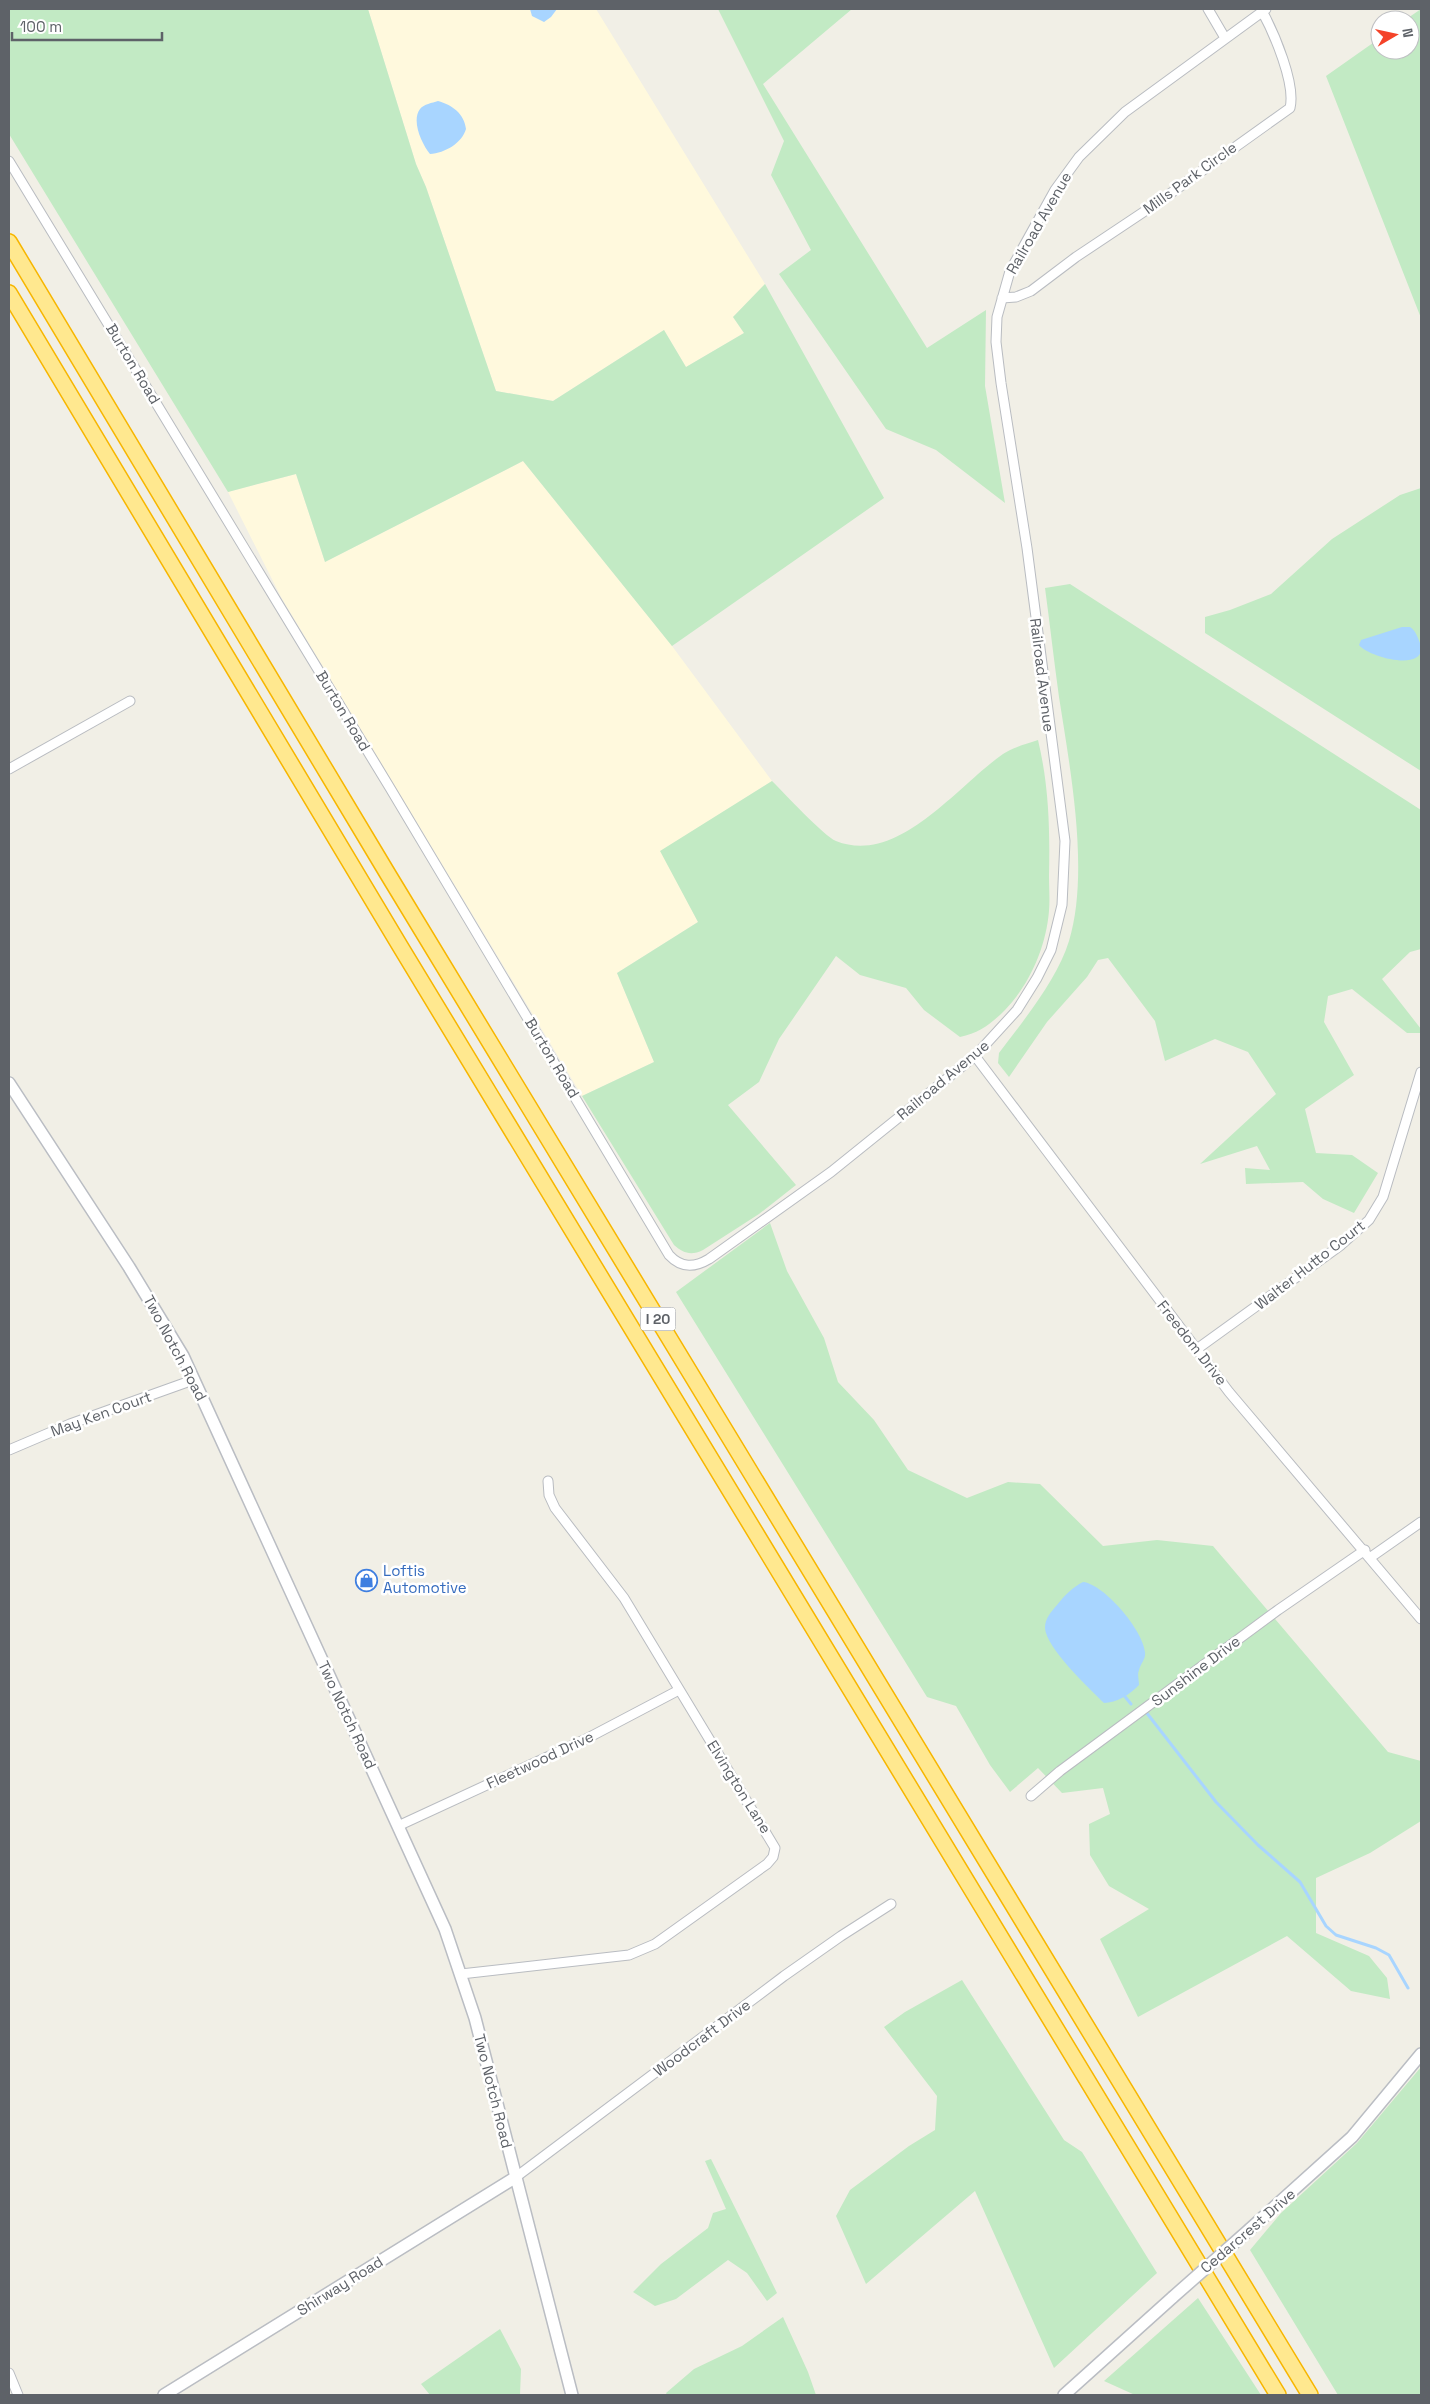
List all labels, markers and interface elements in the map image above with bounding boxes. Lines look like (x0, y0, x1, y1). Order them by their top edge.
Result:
scale bar (12, 10, 162, 42)
north arrow (1370, 10, 1420, 60)
text: 100 m (20, 17, 62, 36)
text: N (1398, 27, 1417, 39)
street label: Mills Park Circle (1139, 137, 1240, 218)
street label: Railroad Avenue (1002, 168, 1076, 277)
street label: Burton Road (102, 320, 165, 407)
street label: Railroad Avenue (1026, 617, 1059, 733)
street label: Burton Road (312, 667, 375, 754)
street label: Burton Road (521, 1014, 584, 1101)
street label: Railroad Avenue (893, 1035, 993, 1124)
street label: Walter Hutto Court (1251, 1216, 1369, 1314)
street label: Two Notch Road (140, 1292, 211, 1404)
street label: Freedom Drive (1153, 1296, 1232, 1389)
road number: I 20 (640, 1308, 676, 1330)
street label: May Ken Court (48, 1386, 154, 1441)
place label: Loftis Automotive (383, 1561, 467, 1597)
shop icon: Loftis Automotive (355, 1568, 379, 1592)
street label: Sunshine Drive (1148, 1631, 1244, 1710)
street label: Two Notch Road (314, 1658, 381, 1772)
street label: Fleetwood Drive (483, 1726, 596, 1793)
street label: Elvington Lane (703, 1737, 776, 1837)
street label: Woodcraft Drive (649, 1995, 754, 2080)
street label: Two Notch Road (470, 2032, 517, 2150)
street label: Cedarcrest Drive (1196, 2184, 1299, 2277)
street label: Shirway Road (293, 2252, 386, 2320)

